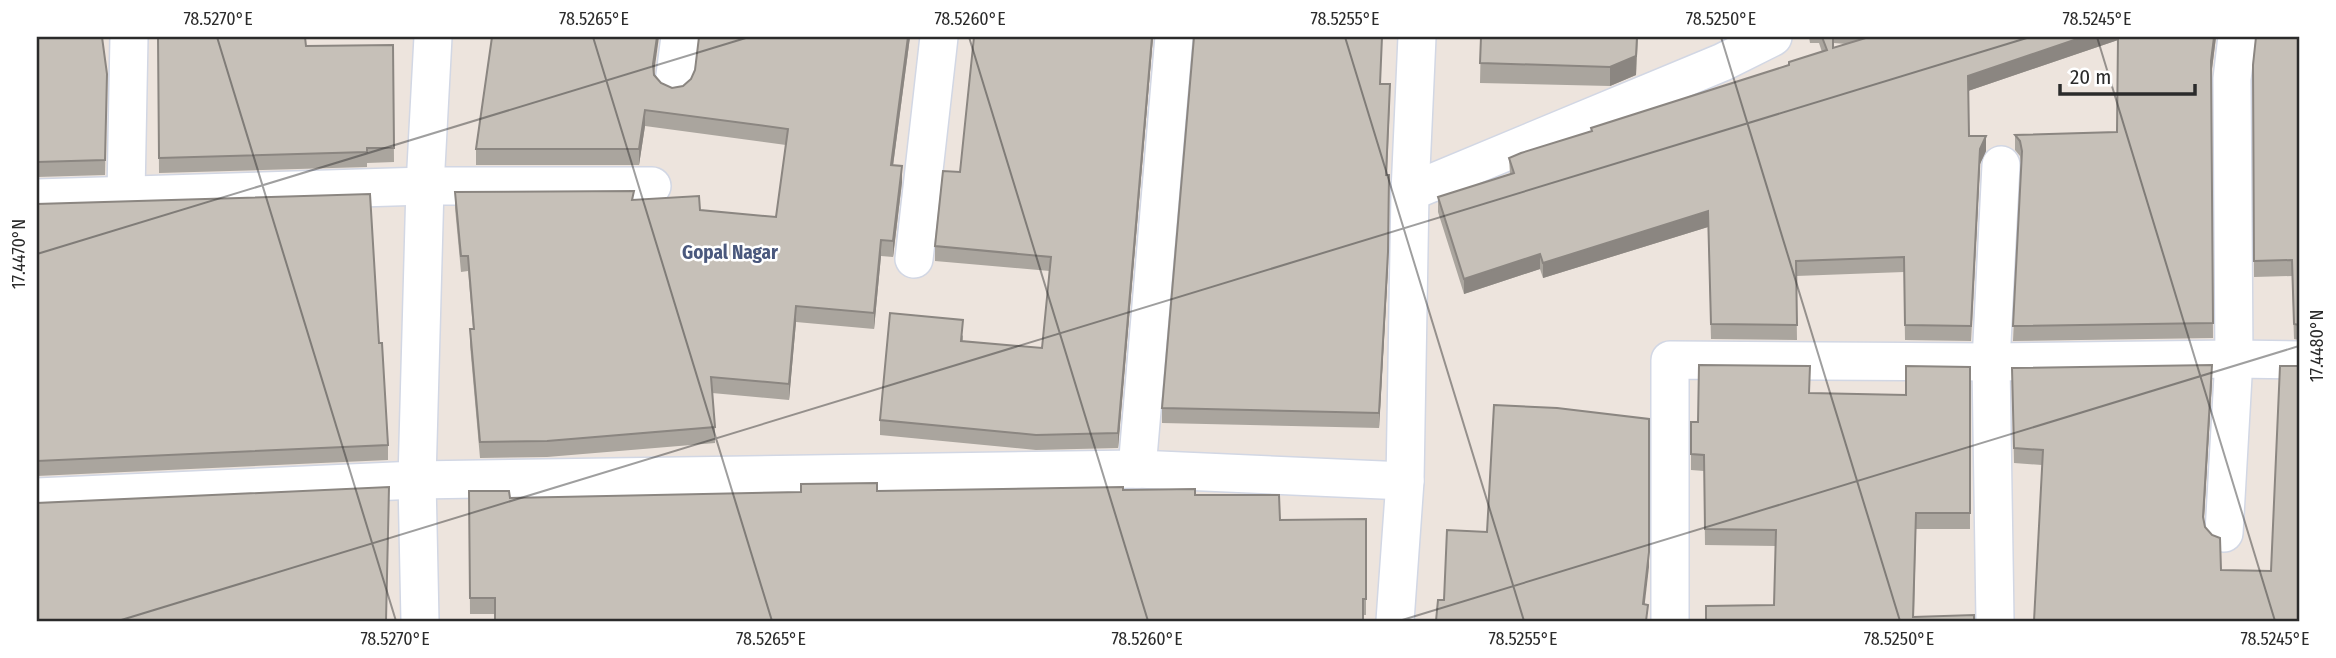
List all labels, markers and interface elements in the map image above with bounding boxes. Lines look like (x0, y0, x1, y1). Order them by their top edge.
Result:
text: 78.5270°E (183, 8, 253, 30)
text: 78.5265°E (559, 8, 629, 30)
text: 78.5260°E (934, 8, 1006, 30)
text: 78.5255°E (1310, 8, 1380, 30)
text: 78.5250°E (1686, 8, 1756, 30)
text: 78.5245°E (2062, 8, 2132, 30)
scale bar (2060, 52, 2194, 96)
text: 20 m (2070, 64, 2111, 90)
text: 17.4470°N (8, 219, 30, 289)
district label: Gopal Nagar (682, 241, 779, 264)
text: 17.4480°N (2306, 310, 2328, 382)
text: 78.5270°E (360, 628, 430, 650)
text: 78.5265°E (736, 628, 806, 650)
text: 78.5260°E (1111, 628, 1183, 650)
text: 78.5255°E (1488, 628, 1558, 650)
text: 78.5250°E (1864, 628, 1934, 650)
text: 78.5245°E (2240, 628, 2310, 650)

